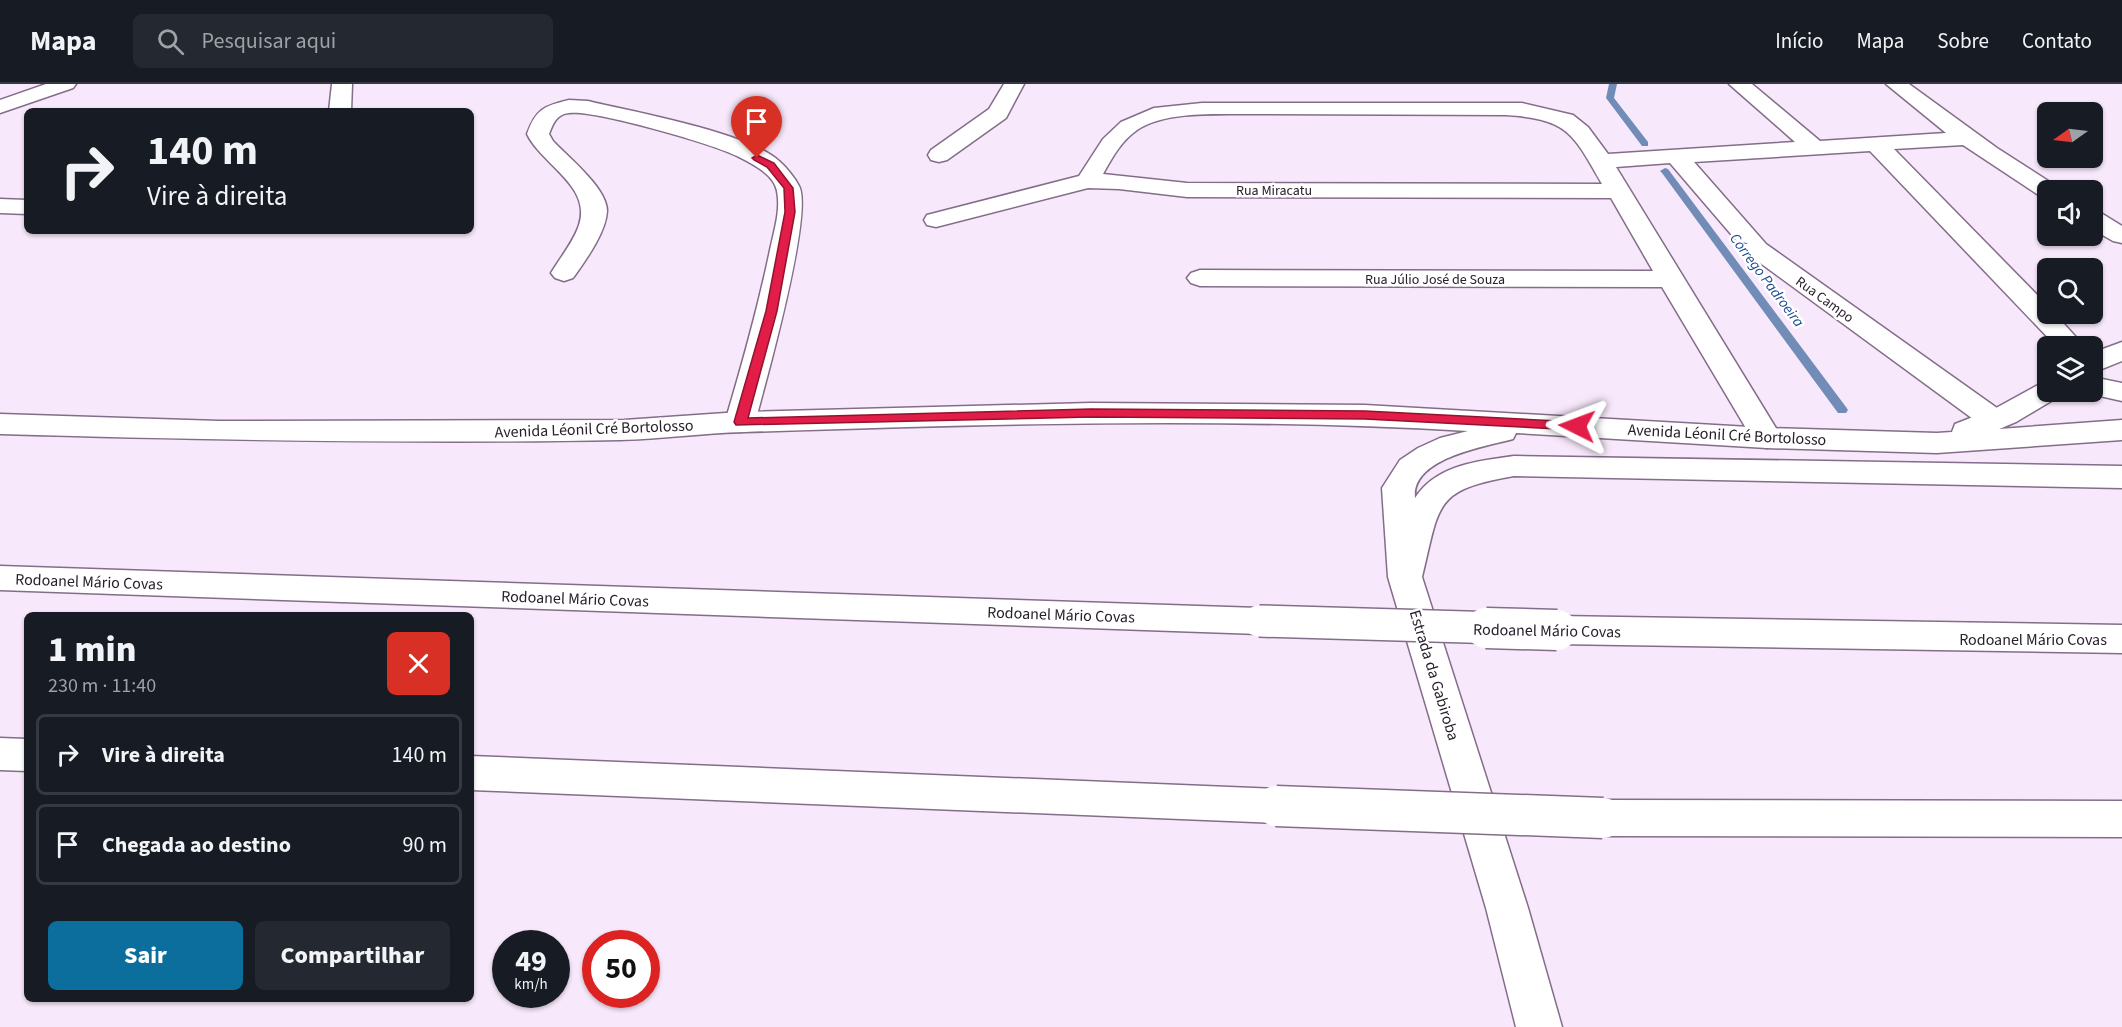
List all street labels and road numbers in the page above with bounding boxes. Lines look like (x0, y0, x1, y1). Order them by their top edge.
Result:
street label: Rua Miracatu (1236, 181, 1312, 201)
street label: Rua Júlio José de Souza (1365, 270, 1505, 290)
street label: Rua Campo (1791, 272, 1858, 328)
street label: Avenida Léonil Cré Bortolosso (494, 415, 694, 443)
street label: Avenida Léonil Cré Bortolosso (1627, 419, 1827, 451)
street label: Rodoanel Mário Covas (15, 568, 163, 596)
street label: Rodoanel Mário Covas (501, 585, 649, 613)
street label: Rodoanel Mário Covas (987, 601, 1135, 629)
street label: Estrada da Gabiroba (1404, 607, 1464, 743)
street label: Rodoanel Mário Covas (1473, 619, 1621, 643)
street label: Rodoanel Mário Covas (1959, 629, 2107, 651)

